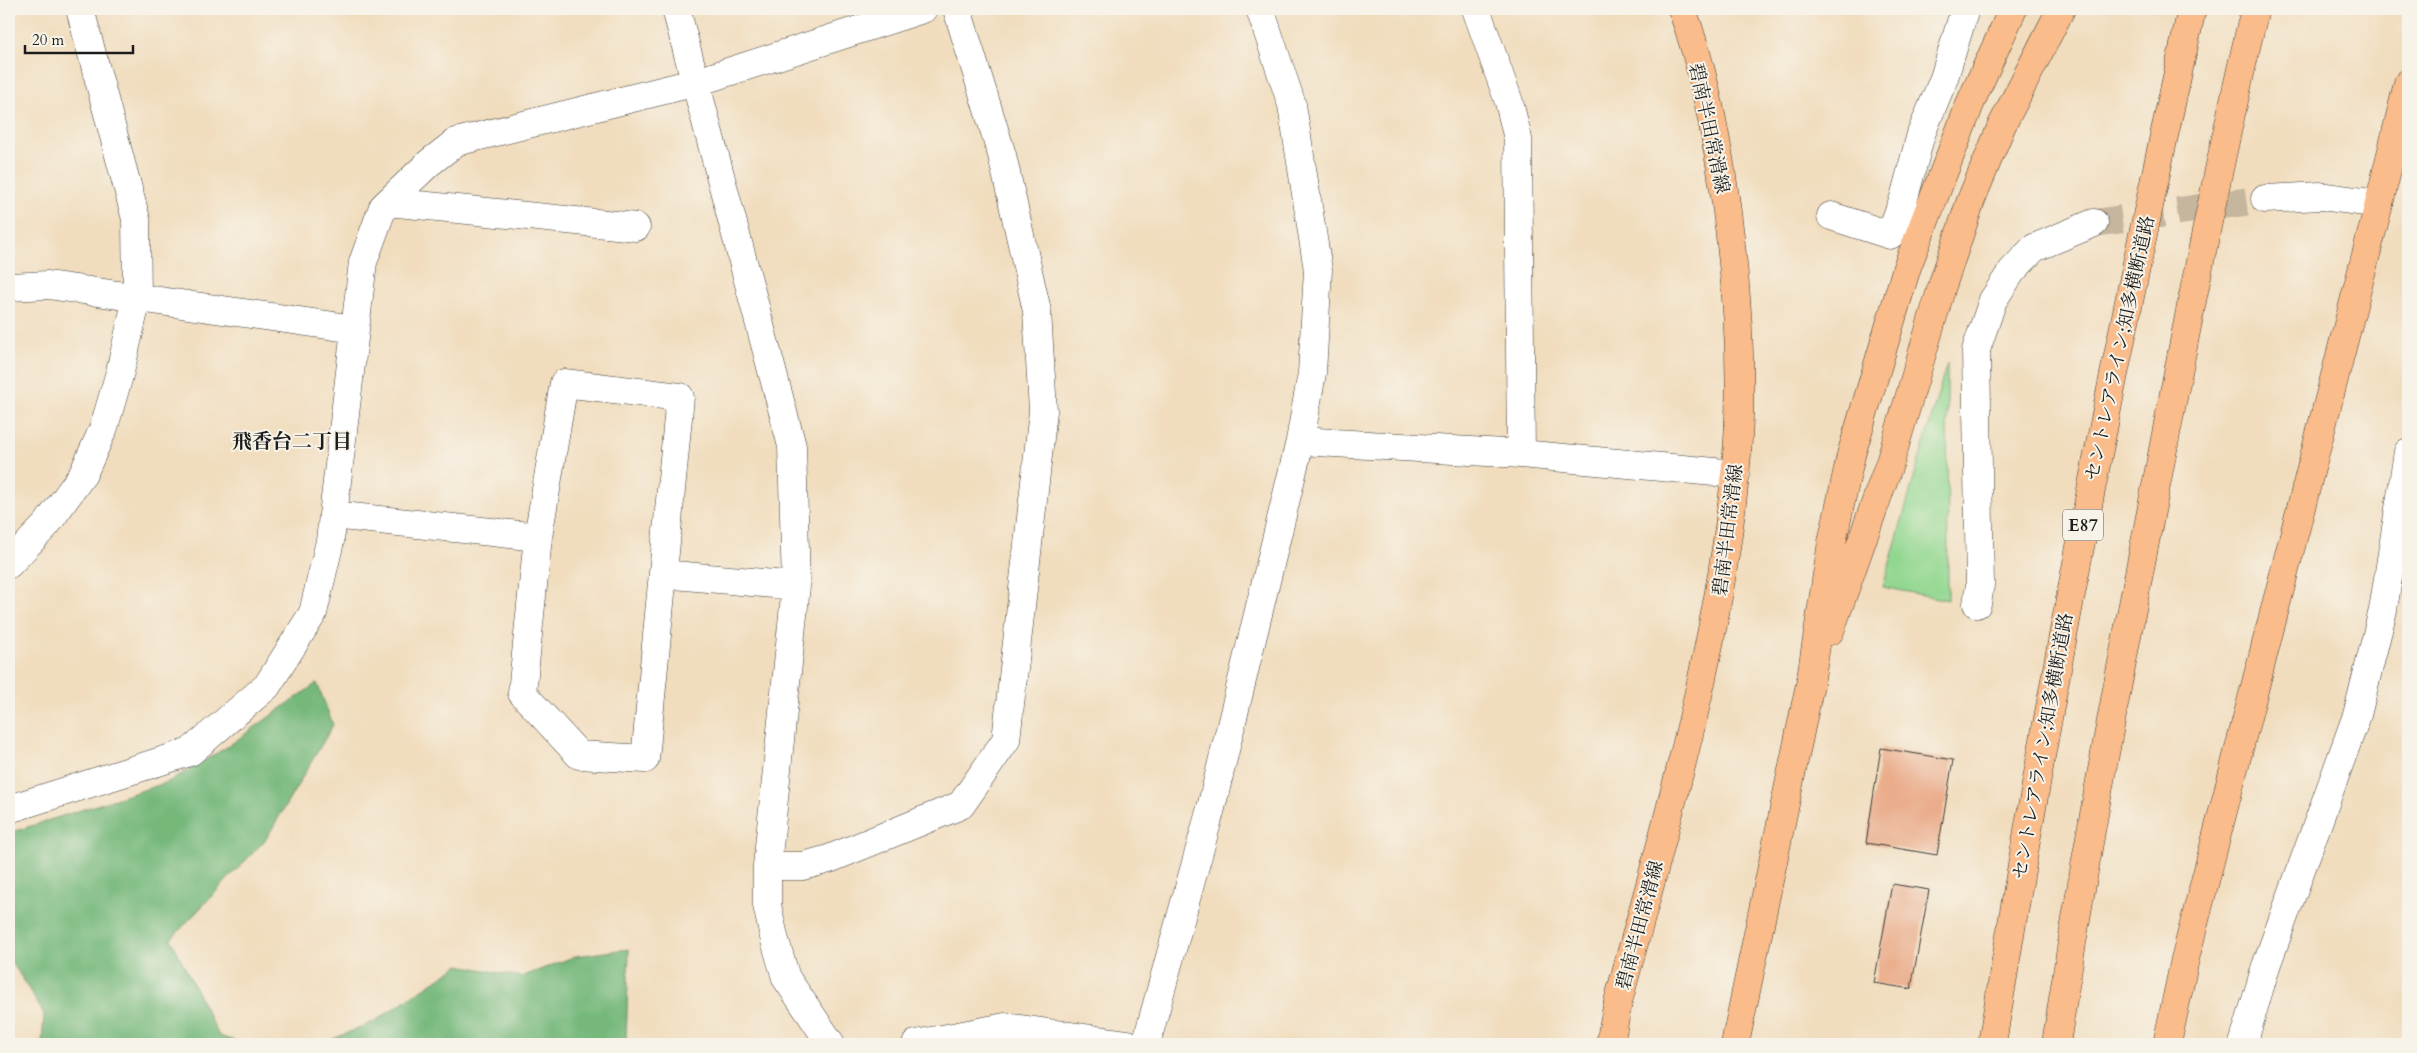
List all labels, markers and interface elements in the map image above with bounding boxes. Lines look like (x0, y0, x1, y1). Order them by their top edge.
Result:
scale bar (25, 22, 132, 54)
text: 20 m (32, 30, 64, 50)
street label: 碧南半田常滑線 (1682, 60, 1736, 196)
street label: セントレアライン;知多横断道路 (2079, 213, 2161, 483)
district label: 飛香台二丁目 (232, 428, 352, 455)
street label: 碧南半田常滑線 (1707, 463, 1749, 598)
road number: E87 (2063, 510, 2103, 540)
street label: セントレアライン;知多横断道路 (2007, 611, 2079, 882)
street label: 碧南半田常滑線 (1610, 858, 1670, 993)

